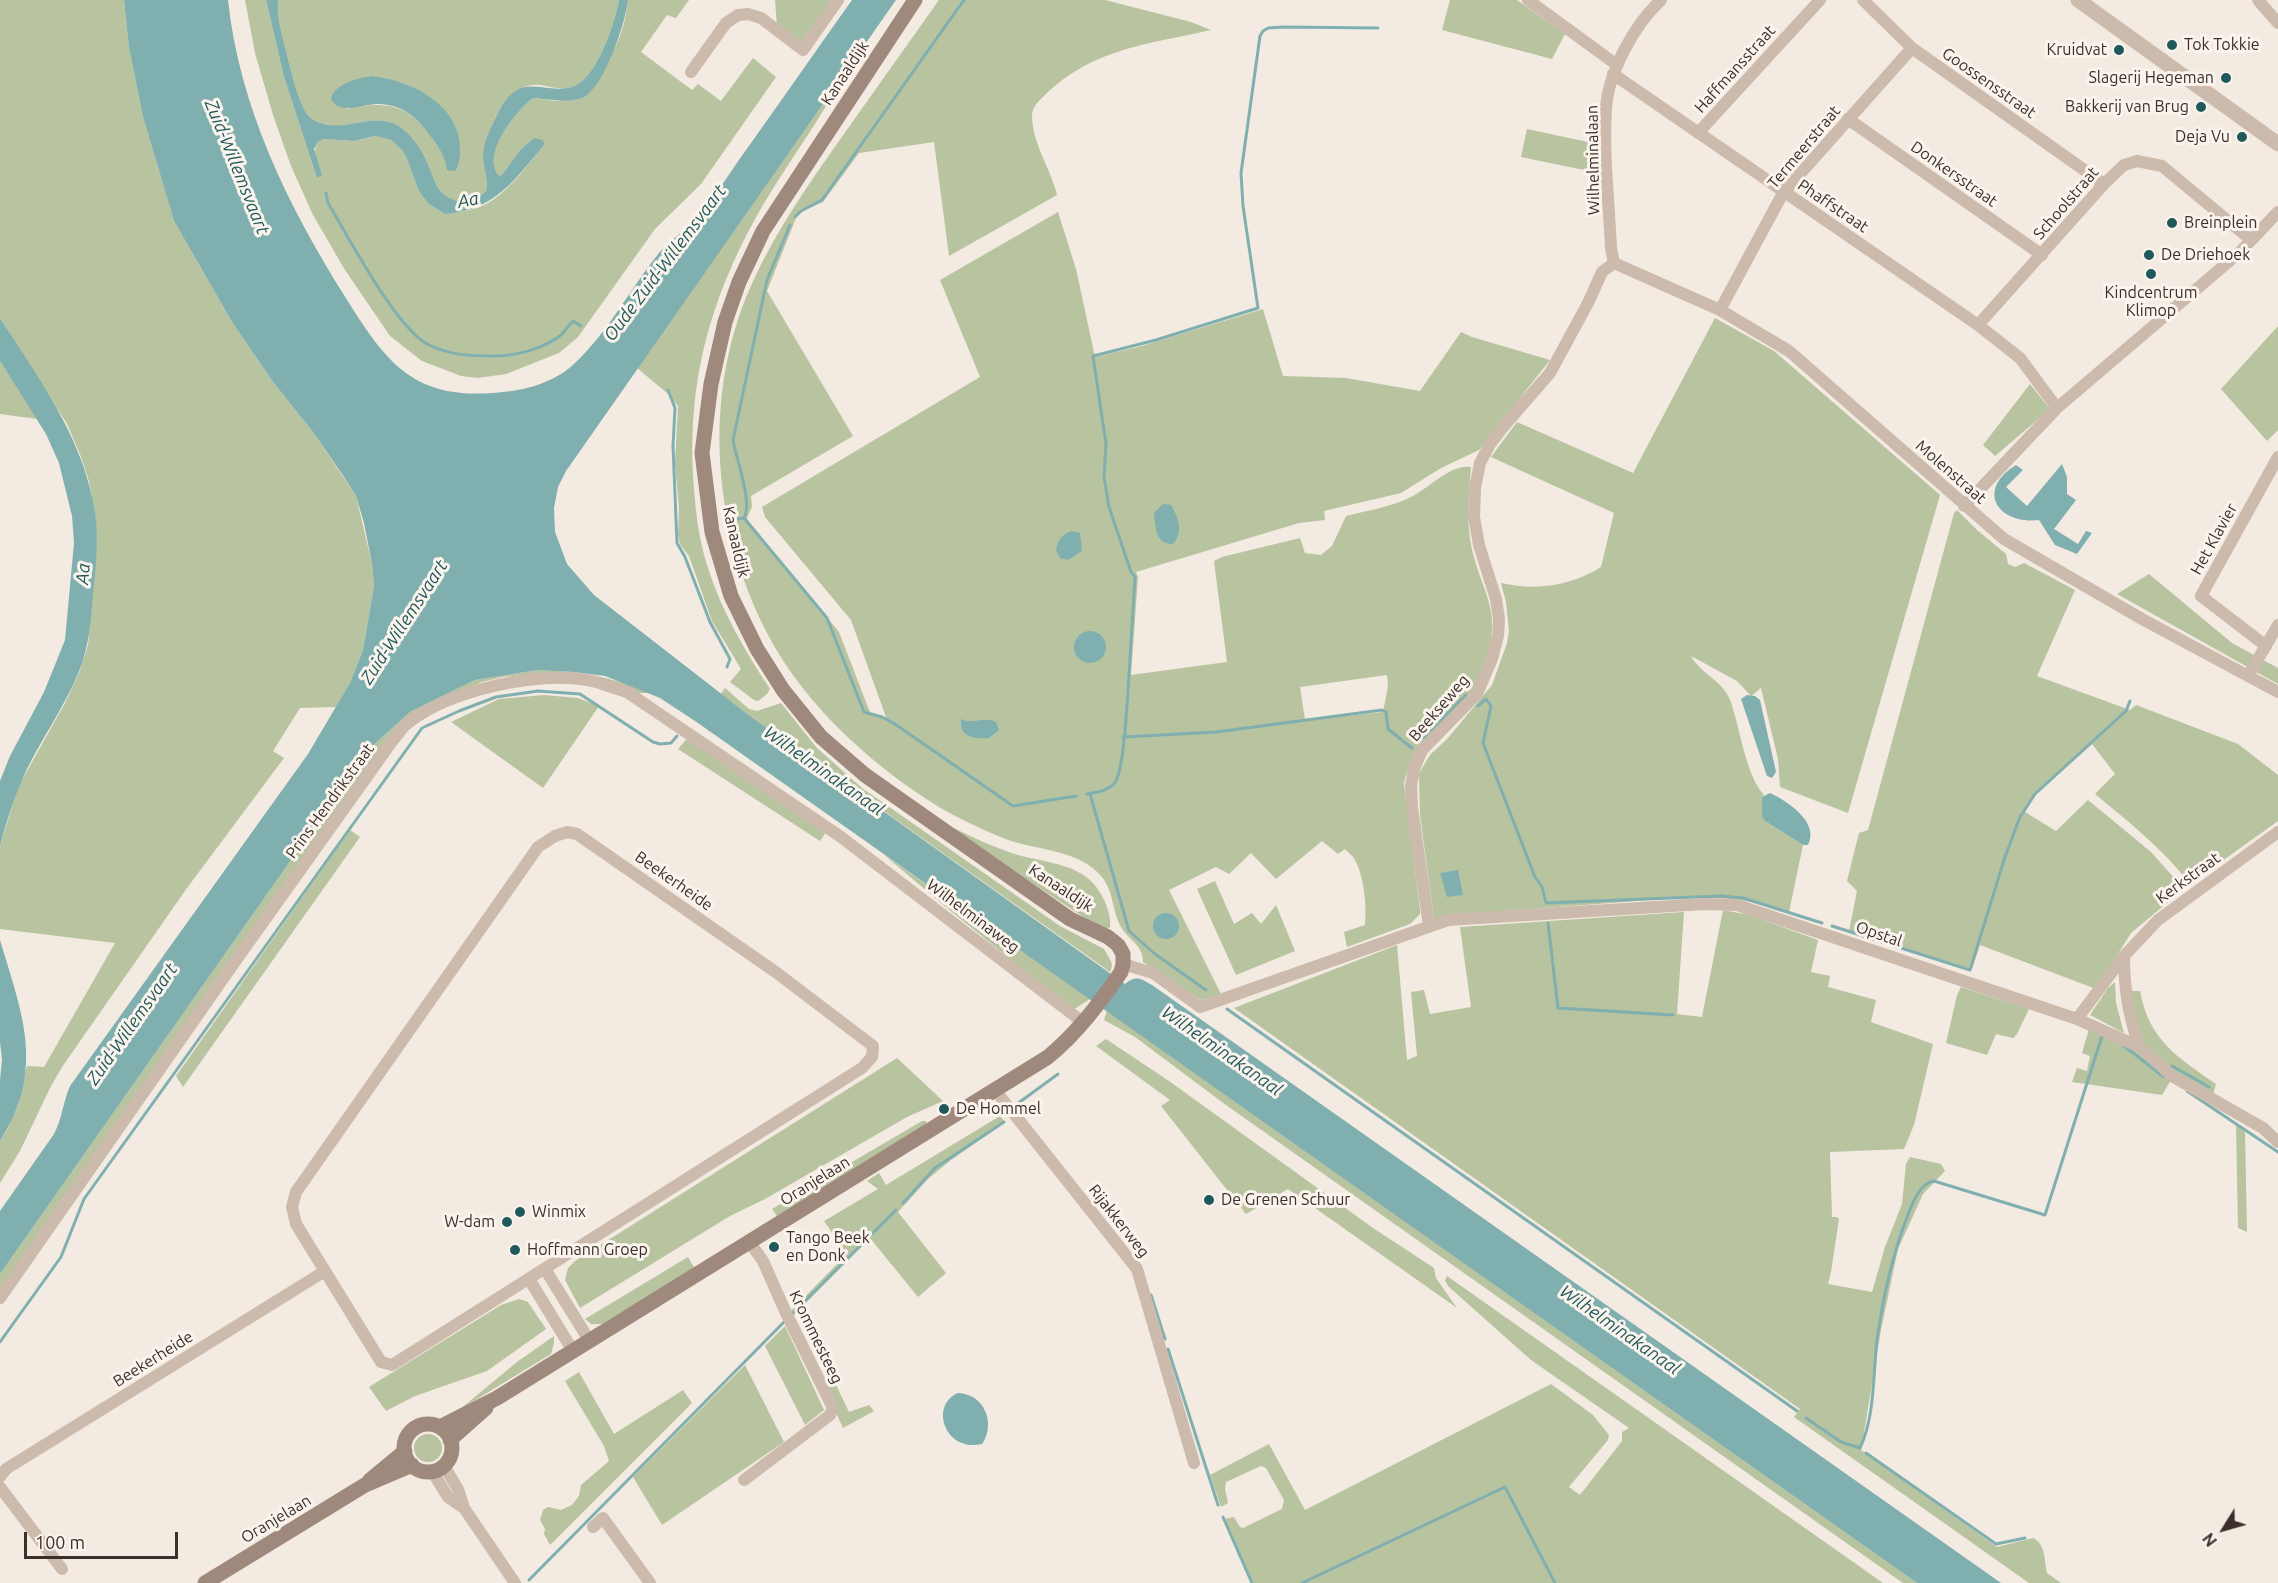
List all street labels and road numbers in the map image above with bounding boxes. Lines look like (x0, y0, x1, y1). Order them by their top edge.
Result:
street label: Haffmansstraat (1690, 21, 1780, 117)
street label: Kanaaldijk (817, 37, 873, 109)
street label: Goossensstraat (1938, 44, 2040, 122)
street label: Termeerstraat (1764, 102, 1844, 192)
street label: Wilhelminalaan (1582, 105, 1604, 215)
street label: Donkersstraat (1907, 137, 2001, 211)
street label: Schoolstraat (2029, 163, 2103, 243)
street label: Phaffstraat (1794, 175, 1872, 237)
street label: Molenstraat (1912, 436, 1990, 508)
street label: Het Klavier (2187, 500, 2241, 578)
street label: Kanaaldijk (718, 504, 754, 580)
street label: Beekseweg (1405, 671, 1473, 745)
street label: Prins Hendrikstraat (282, 740, 378, 862)
street label: Beekerheide (631, 847, 717, 915)
street label: Kerkstraat (2152, 848, 2224, 908)
street label: Kanaaldijk (1025, 860, 1097, 916)
street label: Wilhelminaweg (923, 875, 1023, 957)
street label: Opstal (1853, 917, 1905, 951)
street label: Oranjelaan (777, 1152, 853, 1210)
street label: Rijakkerweg (1084, 1181, 1154, 1261)
street label: Krommesteeg (785, 1287, 847, 1387)
street label: Beekerheide (110, 1327, 196, 1391)
street label: Oranjelaan (237, 1491, 315, 1547)

